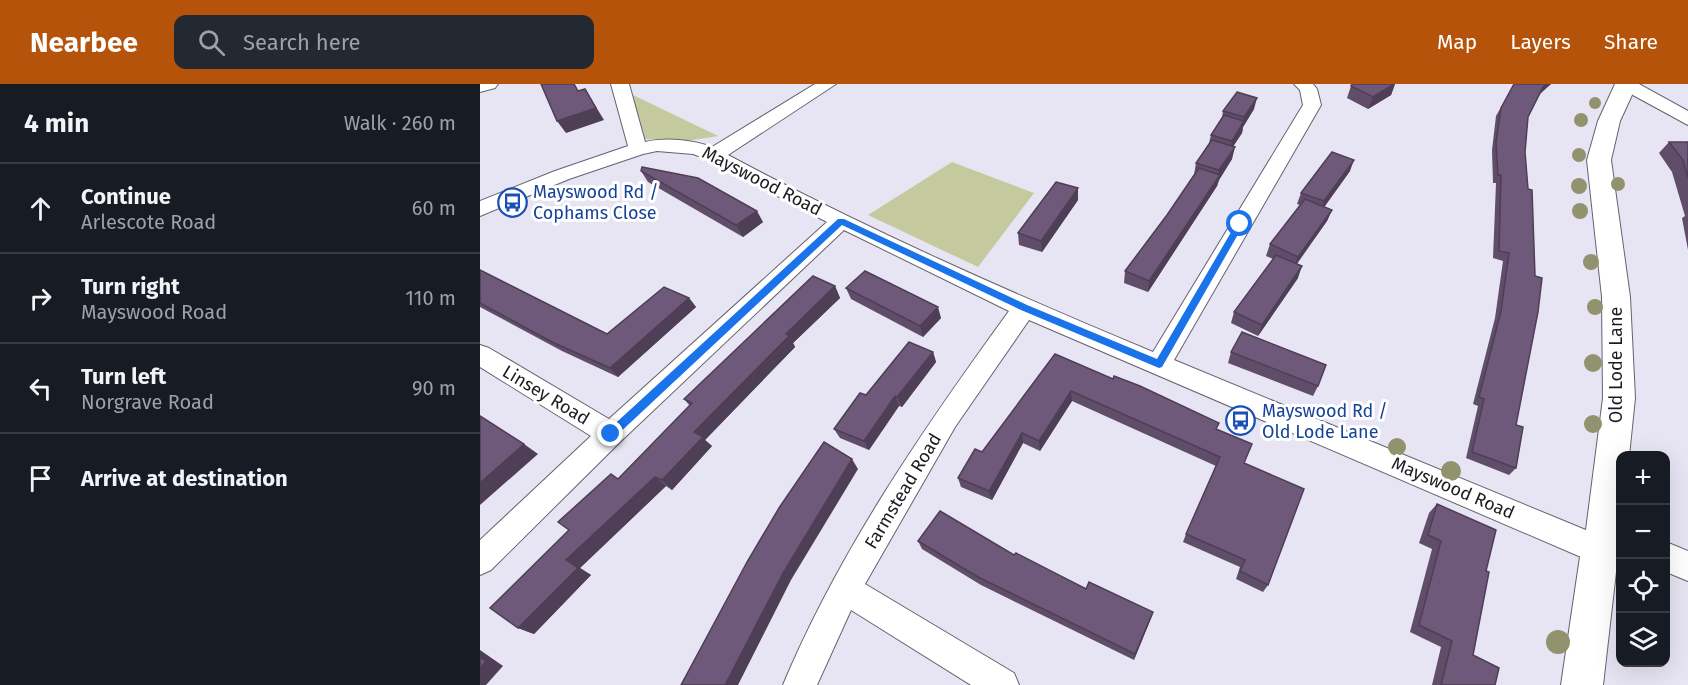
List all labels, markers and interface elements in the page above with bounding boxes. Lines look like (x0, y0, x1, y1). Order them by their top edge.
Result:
search box (174, 15, 594, 69)
text: Nearbee (30, 26, 138, 59)
icon: search (195, 26, 228, 59)
text: Search here (243, 29, 360, 56)
text: Map (1437, 29, 1477, 55)
text: Layers (1510, 29, 1571, 55)
text: Share (1604, 29, 1658, 55)
text: 4 min (24, 108, 89, 139)
text: Walk · 260 m (344, 111, 456, 135)
street label: Mayswood Road (698, 141, 826, 221)
place label: Mayswood Rd / Cophams Close (533, 181, 659, 224)
text: Continue (81, 183, 171, 210)
bus stop icon: Mayswood Rd / Cophams Close (496, 186, 528, 218)
icon: ahead (24, 192, 57, 225)
text: 60 m (412, 196, 456, 220)
text: Arlescote Road (81, 210, 216, 234)
route start (1226, 210, 1252, 236)
text: Turn right (81, 273, 180, 300)
icon: right (24, 282, 57, 315)
text: 110 m (405, 286, 456, 310)
text: Mayswood Road (81, 300, 227, 324)
street label: Old Lode Lane (1605, 307, 1627, 423)
street label: Linsey Road (498, 360, 594, 430)
text: Turn left (81, 363, 166, 390)
icon: left (24, 372, 57, 405)
text: 90 m (412, 376, 456, 400)
text: Norgrave Road (81, 390, 214, 414)
place label: Mayswood Rd / Old Lode Lane (1262, 400, 1388, 443)
bus stop icon: Mayswood Rd / Old Lode Lane (1225, 405, 1257, 437)
route end (597, 420, 623, 446)
street label: Farmstead Road (860, 429, 946, 553)
map controls (1616, 451, 1670, 667)
button: + (1616, 451, 1670, 505)
street label: Mayswood Road (1388, 452, 1518, 524)
icon: arrive (24, 462, 57, 495)
text: Arrive at destination (81, 465, 288, 492)
button: − (1616, 505, 1670, 559)
button: locate (1616, 559, 1670, 613)
button: layers (1616, 613, 1670, 667)

